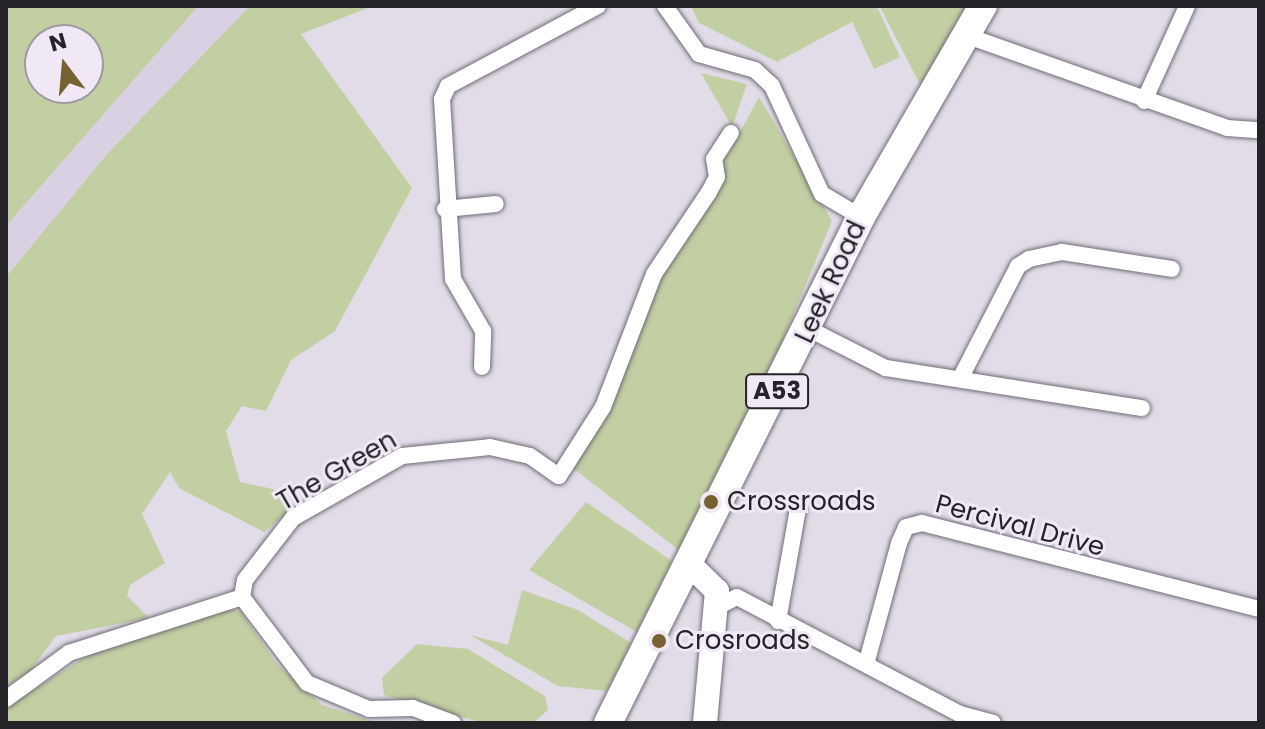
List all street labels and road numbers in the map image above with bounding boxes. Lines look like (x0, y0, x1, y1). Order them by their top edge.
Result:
street label: Leek Road (789, 216, 873, 348)
road number: A53 (745, 371, 809, 411)
street label: The Green (272, 424, 402, 518)
street label: Percival Drive (932, 488, 1108, 564)

